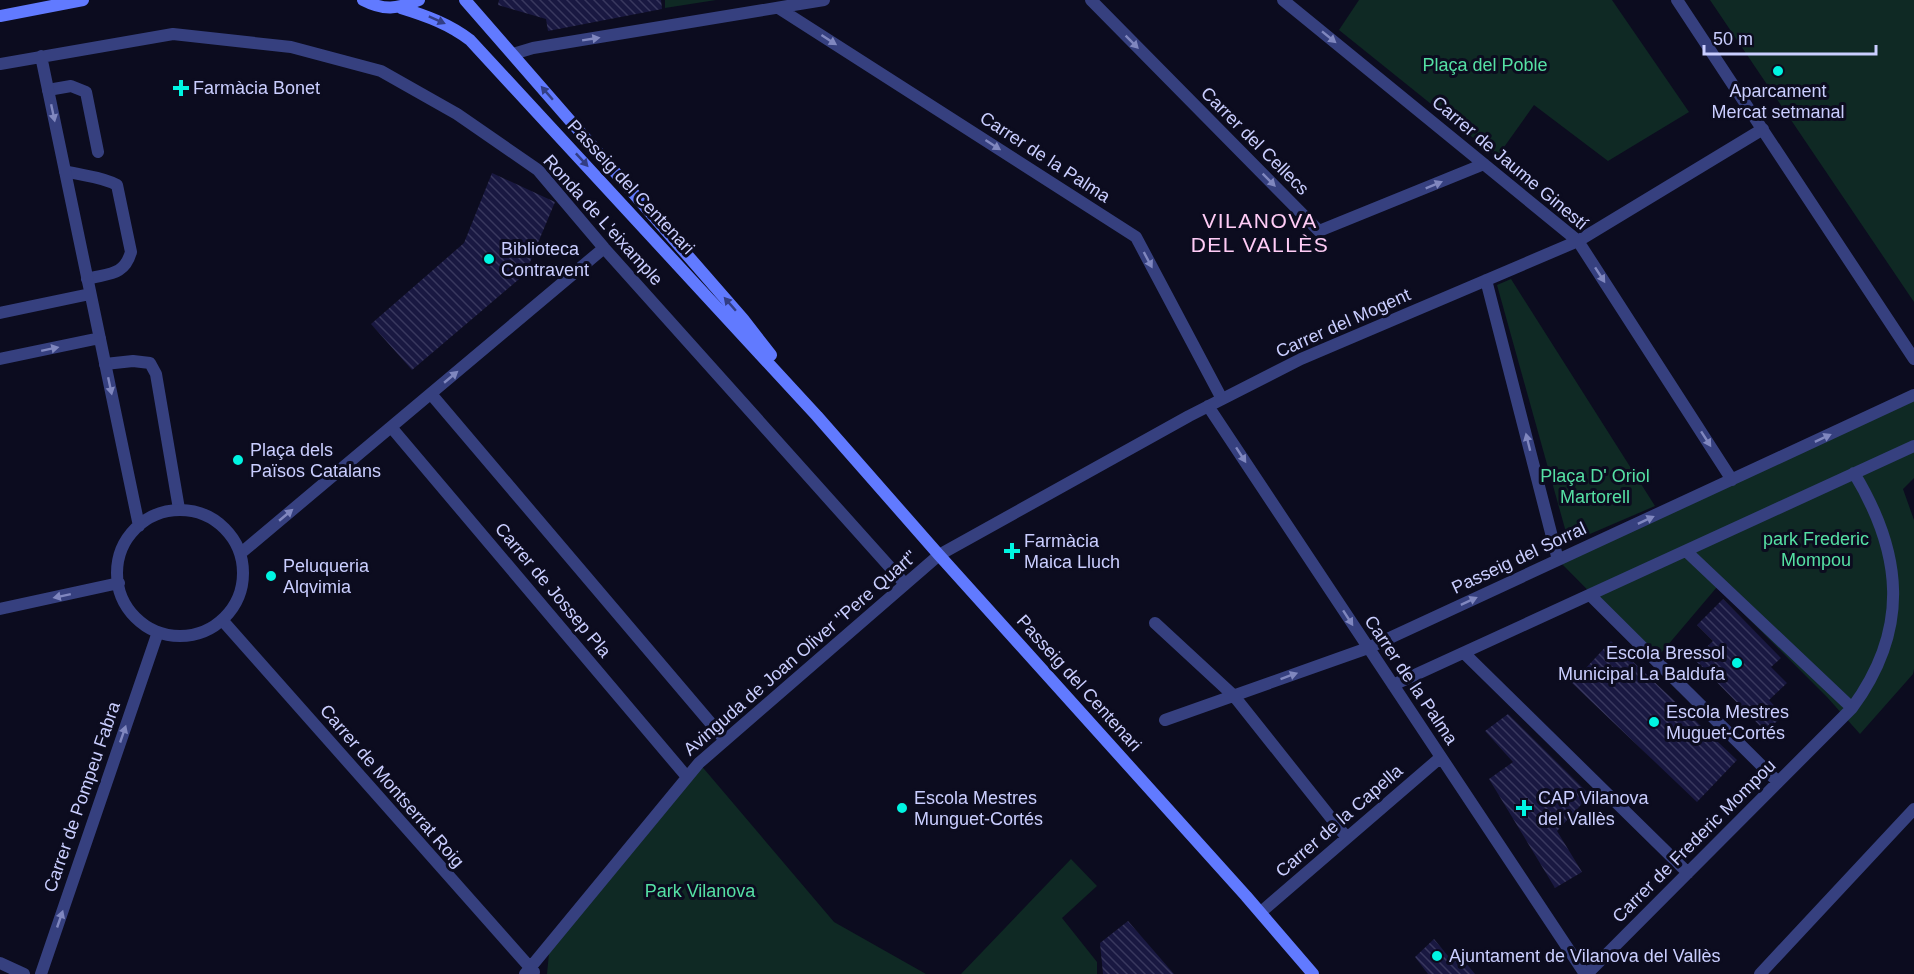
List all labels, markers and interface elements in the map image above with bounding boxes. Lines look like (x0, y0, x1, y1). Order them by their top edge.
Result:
one-way arrow (429, 16, 446, 25)
scale bar (1704, 18, 1876, 56)
text: 50 m (1713, 29, 1753, 49)
one-way arrow (1321, 30, 1336, 43)
one-way arrow (581, 34, 600, 43)
one-way arrow (1125, 34, 1139, 49)
one-way arrow (821, 35, 837, 46)
park label: Plaça del Poble (1422, 55, 1548, 75)
marker: Aparcament Mercat setmanal (1771, 64, 1785, 78)
place label: Farmàcia Bonet (193, 78, 320, 98)
marker: Farmàcia Bonet (174, 81, 188, 95)
place label: Aparcament Mercat setmanal (1711, 81, 1845, 122)
street label: Carrer del Cellecs (1197, 83, 1313, 199)
one-way arrow (540, 85, 553, 101)
street label: Carrer de Jaume Ginestí (1428, 92, 1592, 234)
one-way arrow (49, 104, 58, 123)
street label: Carrer de la Palma (976, 107, 1115, 207)
street label: Passeig del Centenari (564, 116, 698, 258)
one-way arrow (985, 140, 1001, 151)
street label: Ronda de L'eixample (539, 151, 667, 289)
one-way arrow (575, 152, 588, 167)
one-way arrow (1262, 173, 1276, 188)
one-way arrow (1425, 179, 1443, 189)
district label: VILANOVA DEL VALLÈS (1191, 209, 1329, 256)
place label: Biblioteca Contravent (501, 239, 589, 280)
one-way arrow (1143, 251, 1153, 268)
marker: Biblioteca Contravent (482, 252, 496, 266)
one-way arrow (1594, 267, 1606, 283)
street label: Carrer del Mogent (1273, 284, 1413, 362)
one-way arrow (723, 296, 737, 311)
one-way arrow (41, 344, 60, 353)
one-way arrow (443, 370, 459, 383)
one-way arrow (105, 377, 115, 395)
one-way arrow (1700, 431, 1711, 447)
one-way arrow (1814, 432, 1832, 442)
one-way arrow (1523, 433, 1532, 451)
place label: Plaça dels Països Catalans (250, 440, 381, 481)
one-way arrow (1235, 447, 1246, 463)
marker: Plaça dels Països Catalans (231, 453, 245, 467)
park label: Plaça D' Oriol Martorell (1540, 466, 1650, 507)
one-way arrow (278, 509, 294, 522)
one-way arrow (1638, 515, 1655, 524)
street label: Passeig del Sorral (1449, 518, 1589, 598)
street label: Carrer de Jossep Pla (491, 519, 616, 662)
park label: park Frederic Mompou (1763, 529, 1869, 570)
place label: Farmàcia Maica Lluch (1024, 531, 1120, 572)
marker: Farmàcia Maica Lluch (1005, 544, 1019, 558)
street label: Avinguda de Joan Oliver "Pere Quart" (680, 547, 920, 759)
place label: Peluqueria Alqvimia (283, 556, 370, 597)
marker: Peluqueria Alqvimia (264, 569, 278, 583)
one-way arrow (52, 591, 71, 601)
one-way arrow (1461, 597, 1478, 606)
one-way arrow (1342, 609, 1354, 625)
street label: Passeig del Centenari (1013, 611, 1145, 755)
street label: Carrer de la Palma (1360, 612, 1462, 749)
place label: Escola Bressol Municipal La Baldufa (1558, 643, 1726, 684)
marker: Escola Bressol Municipal La Baldufa (1730, 656, 1744, 670)
one-way arrow (1280, 671, 1298, 681)
street label: Carrer de Pompeu Fabra (40, 698, 124, 895)
street label: Carrer de Montserrat Roig (316, 701, 468, 871)
place label: Escola Mestres Muguet-Cortés (1666, 702, 1789, 743)
marker: Escola Mestres Muguet-Cortés (1647, 715, 1661, 729)
one-way arrow (118, 725, 128, 743)
street label: Carrer de Frederic Mompou (1608, 755, 1780, 927)
street label: Carrer de la Capella (1272, 760, 1407, 881)
place label: Escola Mestres Munguet-Cortés (914, 788, 1043, 829)
place label: CAP Vilanova del Vallès (1538, 788, 1649, 829)
marker: CAP Vilanova del Vallès (1515, 799, 1533, 817)
marker: Escola Mestres Munguet-Cortés (895, 801, 909, 815)
park label: Park Vilanova (645, 881, 756, 901)
one-way arrow (55, 910, 65, 928)
place label: Ajuntament de Vilanova del Vallès (1449, 946, 1721, 966)
marker: Ajuntament de Vilanova del Vallès (1430, 949, 1444, 963)

